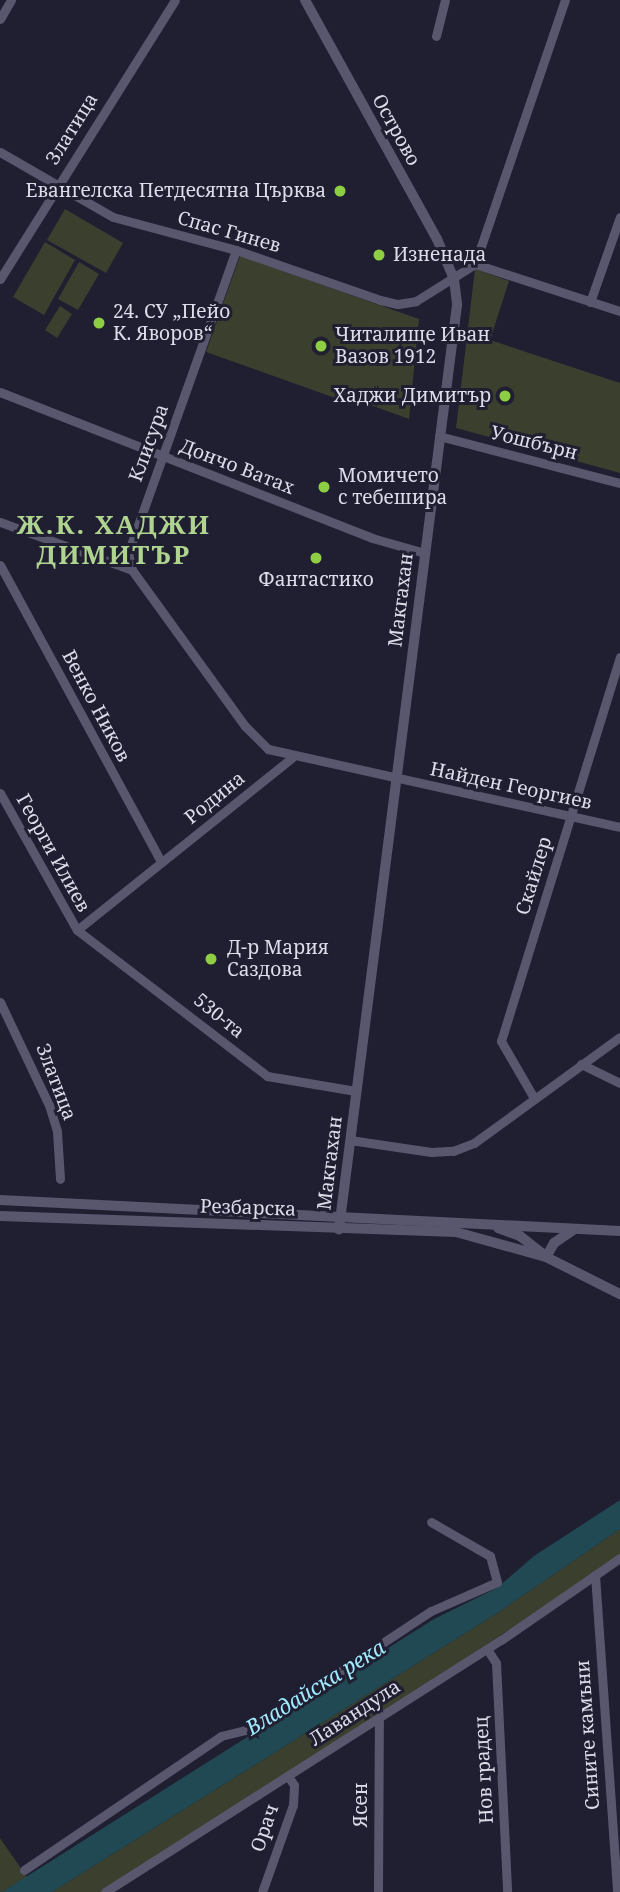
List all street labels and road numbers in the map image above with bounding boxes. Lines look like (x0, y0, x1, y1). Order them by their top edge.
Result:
street label: Златица (41, 89, 103, 169)
street label: Острово (367, 90, 425, 170)
street label: Спас Гинев (175, 206, 283, 258)
street label: Клисура (124, 401, 174, 485)
street label: Уошбърн (488, 421, 580, 465)
street label: Дончо Ватах (176, 435, 298, 499)
street label: Макгахан (384, 552, 418, 648)
street label: Венко Ников (57, 646, 135, 766)
street label: Найден Георгиев (428, 758, 594, 814)
street label: Родина (180, 767, 250, 829)
street label: Георги Илиев (11, 790, 95, 916)
street label: Скайлер (511, 834, 557, 918)
street label: 530-та (189, 989, 249, 1043)
street label: Златица (31, 1041, 81, 1123)
street label: Макгахан (313, 1115, 347, 1211)
street label: Резбарска (200, 1195, 296, 1221)
street label: Сините камъни (571, 1659, 605, 1811)
street label: Лавандула (305, 1675, 405, 1751)
street label: Нов градец (470, 1716, 498, 1824)
street label: Ясен (350, 1783, 372, 1827)
street label: Орач (246, 1801, 284, 1855)

